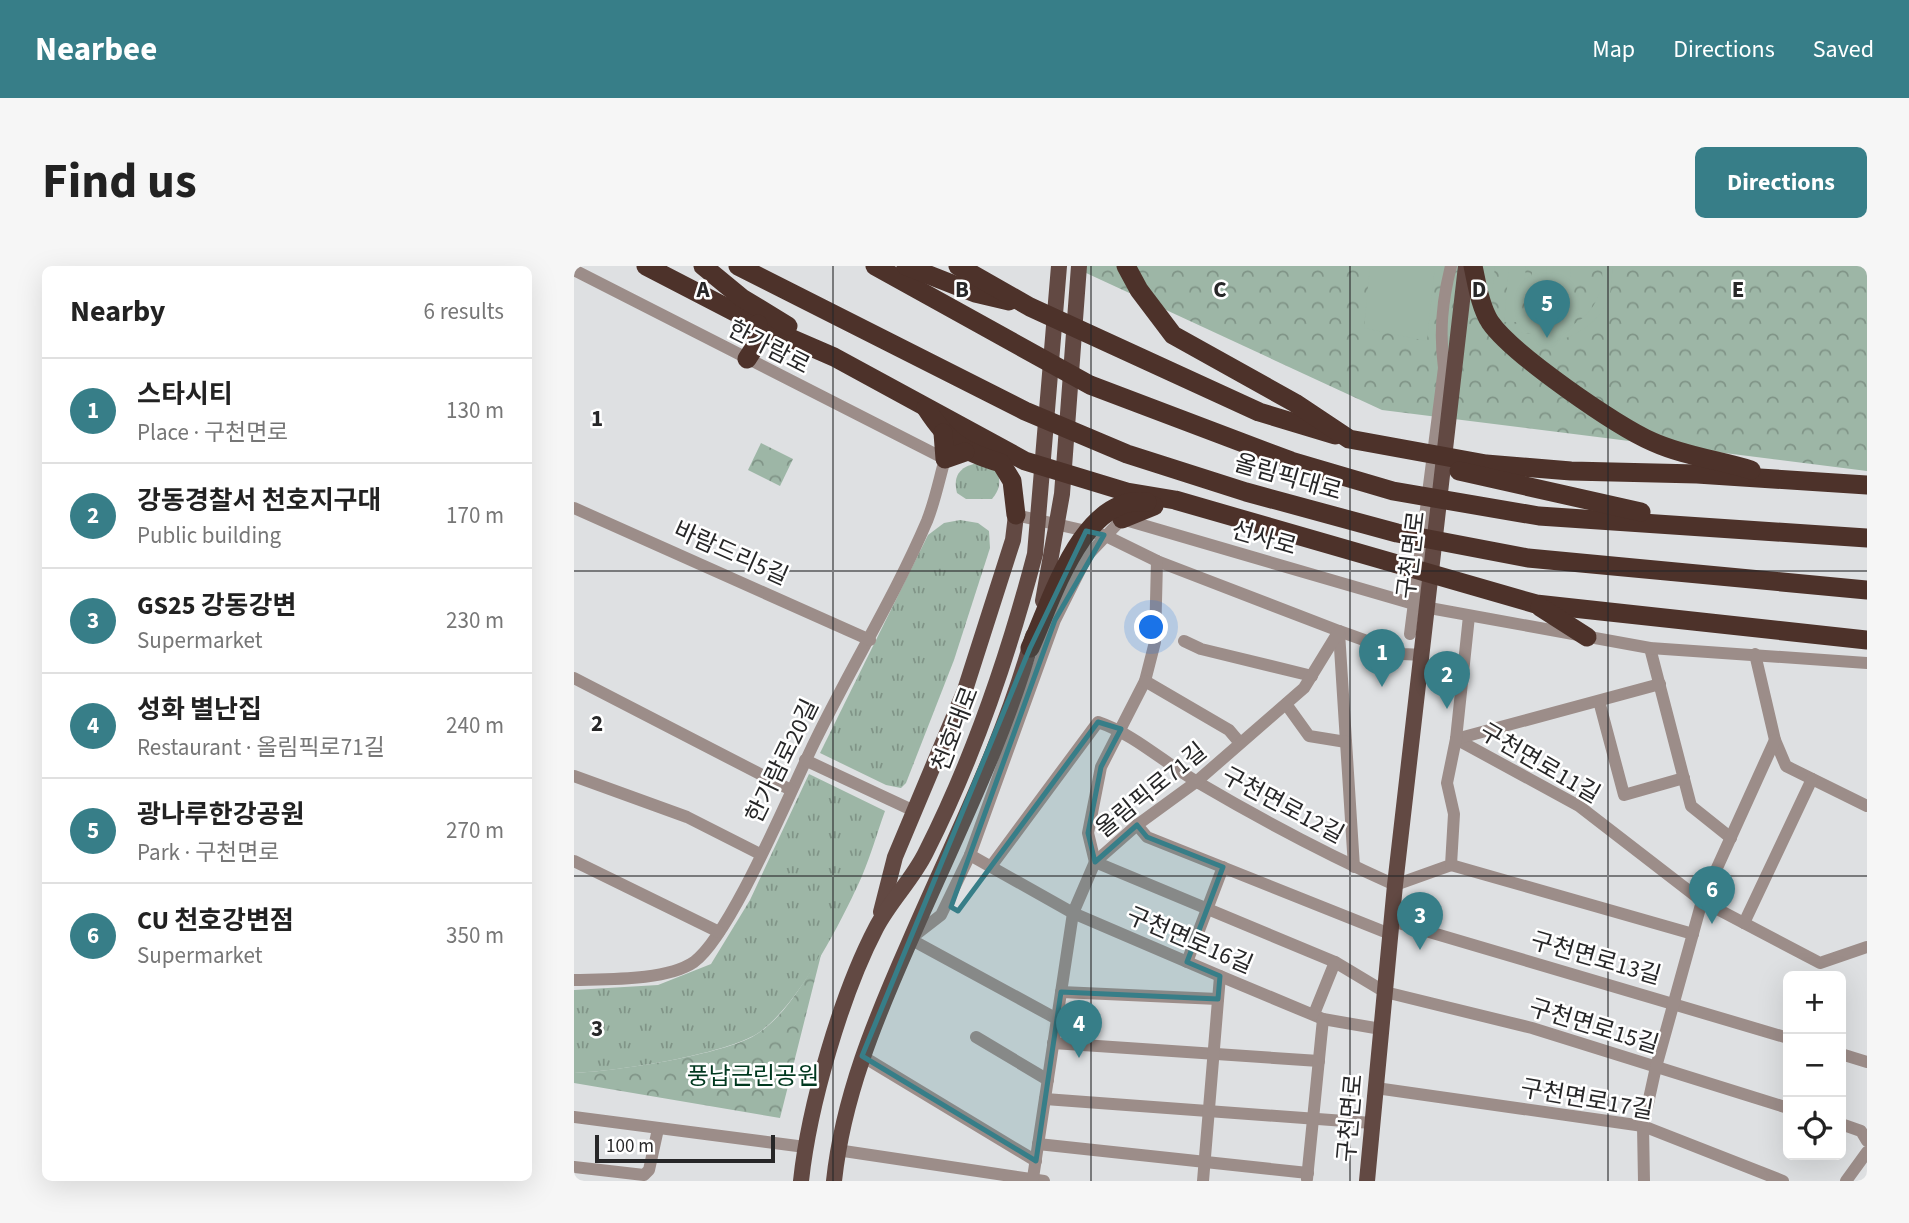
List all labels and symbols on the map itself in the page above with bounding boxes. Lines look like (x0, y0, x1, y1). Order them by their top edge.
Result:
text: A (695, 273, 710, 306)
text: B (955, 273, 969, 306)
text: C (1213, 273, 1227, 306)
text: D (1472, 273, 1486, 306)
text: E (1732, 273, 1744, 306)
pin: 5 (1524, 280, 1570, 338)
street label: 한가람로 (721, 312, 816, 383)
text: 1 (591, 402, 603, 435)
street label: 올림픽대로 (1230, 445, 1346, 510)
street label: 구천면로 (1389, 509, 1434, 601)
street label: 바람드리5길 (668, 513, 794, 594)
street label: 선사로 (1227, 513, 1301, 564)
your location (1134, 610, 1168, 644)
pin: 1 (1359, 629, 1405, 687)
pin: 2 (1424, 651, 1470, 709)
street label: 천호대로 (923, 682, 988, 777)
street label: 한가람로20길 (737, 693, 828, 829)
text: 2 (591, 707, 603, 740)
street label: 구천면로11길 (1473, 715, 1607, 812)
street label: 올림픽로71길 (1088, 735, 1214, 846)
street label: 구천면로12길 (1215, 758, 1350, 852)
pin: 6 (1689, 866, 1735, 924)
pin: 3 (1397, 892, 1443, 950)
street label: 구천면로16길 (1121, 898, 1258, 983)
street label: 구천면로13길 (1527, 923, 1665, 994)
street label: 구천면로15길 (1525, 990, 1663, 1063)
pin: 4 (1056, 1000, 1102, 1058)
text: 3 (591, 1012, 603, 1045)
park label: 풍납근린공원 (687, 1059, 819, 1094)
street label: 구천면로17길 (1518, 1071, 1656, 1128)
street label: 구천면로 (1329, 1073, 1372, 1164)
scale bar (595, 1132, 775, 1164)

